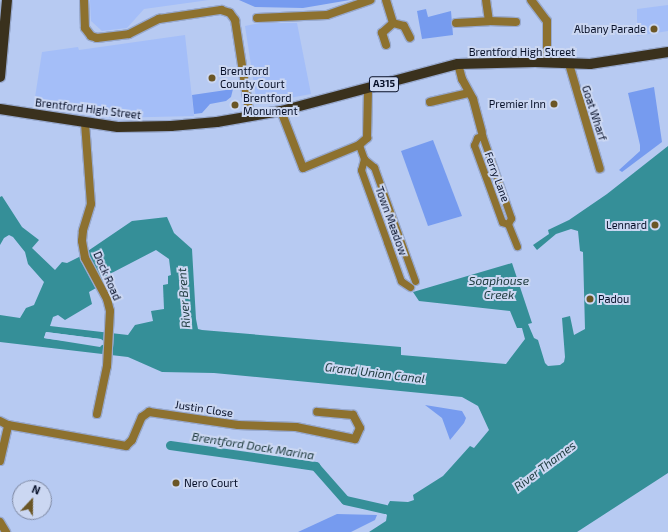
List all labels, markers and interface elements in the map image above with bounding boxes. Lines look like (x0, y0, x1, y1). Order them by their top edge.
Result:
place label: Albany Parade (574, 22, 646, 36)
marker: Albany Parade (649, 24, 659, 34)
street label: Brentford High Street (469, 45, 575, 59)
place label: Brentford County Court (220, 65, 285, 91)
marker: Brentford County Court (207, 73, 217, 83)
road number: A315 (368, 76, 400, 92)
street label: Goat Wharf (579, 84, 609, 142)
place label: Brentford Monument (243, 92, 298, 118)
street label: Brentford High Street (34, 96, 142, 122)
place label: Premier Inn (489, 97, 546, 111)
marker: Premier Inn (549, 99, 559, 109)
marker: Brentford Monument (230, 100, 240, 110)
street label: Ferry Lane (482, 150, 512, 204)
street label: Town Meadow (372, 185, 410, 257)
place label: Lennard (606, 218, 647, 232)
marker: Lennard (650, 220, 660, 230)
street label: Dock Road (90, 249, 124, 303)
water label: River Brent (175, 267, 193, 329)
water label: Soaphouse Creek (469, 274, 529, 302)
place label: Padou (598, 292, 629, 306)
marker: Padou (585, 294, 595, 304)
water label: Grand Union Canal (324, 360, 426, 386)
street label: Justin Close (174, 398, 234, 420)
water label: Brentford Dock Marina (191, 429, 315, 463)
water label: River Thames (511, 438, 579, 494)
place label: Nero Court (184, 476, 238, 490)
marker: Nero Court (171, 478, 181, 488)
north arrow (12, 480, 52, 520)
text: N (30, 482, 42, 497)

